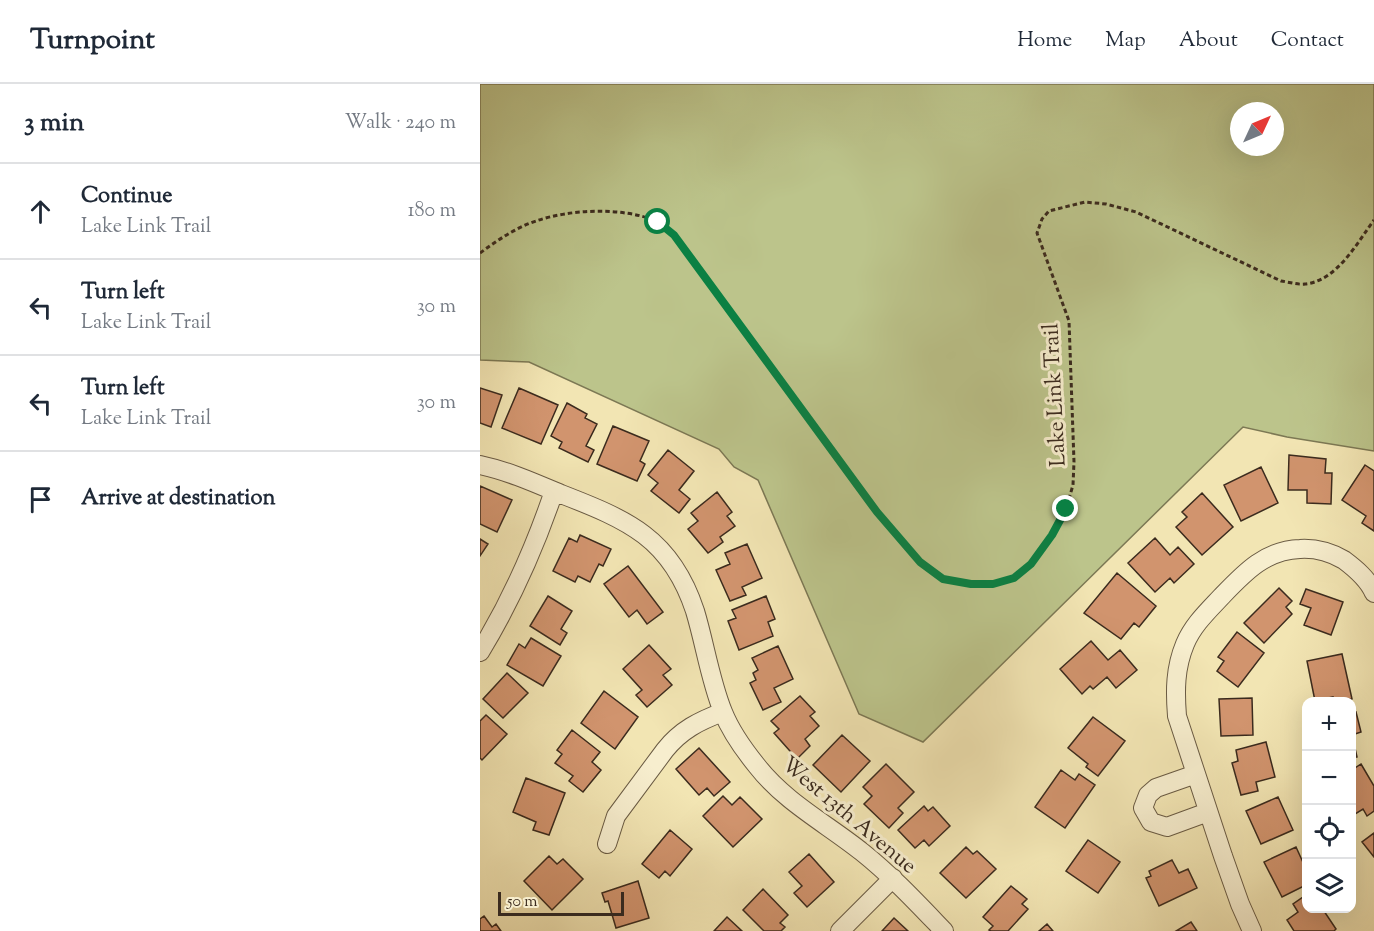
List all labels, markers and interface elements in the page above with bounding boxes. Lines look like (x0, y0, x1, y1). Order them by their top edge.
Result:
text: Turnpoint (30, 21, 155, 61)
text: Home (1017, 26, 1072, 56)
text: Map (1105, 26, 1146, 56)
text: About (1179, 26, 1238, 56)
text: Contact (1271, 26, 1344, 56)
north arrow (1230, 102, 1284, 156)
text: 3 min (24, 105, 84, 142)
text: Walk · 240 m (345, 109, 456, 138)
text: Continue (81, 181, 172, 213)
icon: ahead (24, 195, 57, 228)
text: 180 m (408, 197, 456, 226)
route start (644, 208, 670, 234)
text: Lake Link Trail (81, 213, 211, 242)
text: Turn left (81, 277, 164, 309)
icon: left (24, 291, 57, 324)
text: 30 m (417, 293, 456, 322)
text: Lake Link Trail (81, 309, 211, 338)
street label: Lake Link Trail (1036, 322, 1076, 467)
text: Turn left (81, 373, 164, 405)
icon: left (24, 387, 57, 420)
text: 30 m (417, 389, 456, 418)
text: Lake Link Trail (81, 405, 211, 434)
icon: arrive (24, 483, 57, 516)
text: Arrive at destination (81, 483, 276, 515)
route end (1052, 495, 1078, 521)
map controls (1302, 697, 1356, 913)
button: + (1302, 697, 1356, 751)
street label: West 13th Avenue (773, 750, 923, 883)
button: − (1302, 751, 1356, 805)
button: locate (1302, 805, 1356, 859)
button: layers (1302, 859, 1356, 913)
scale bar (498, 889, 624, 916)
text: 50 m (507, 891, 538, 914)

